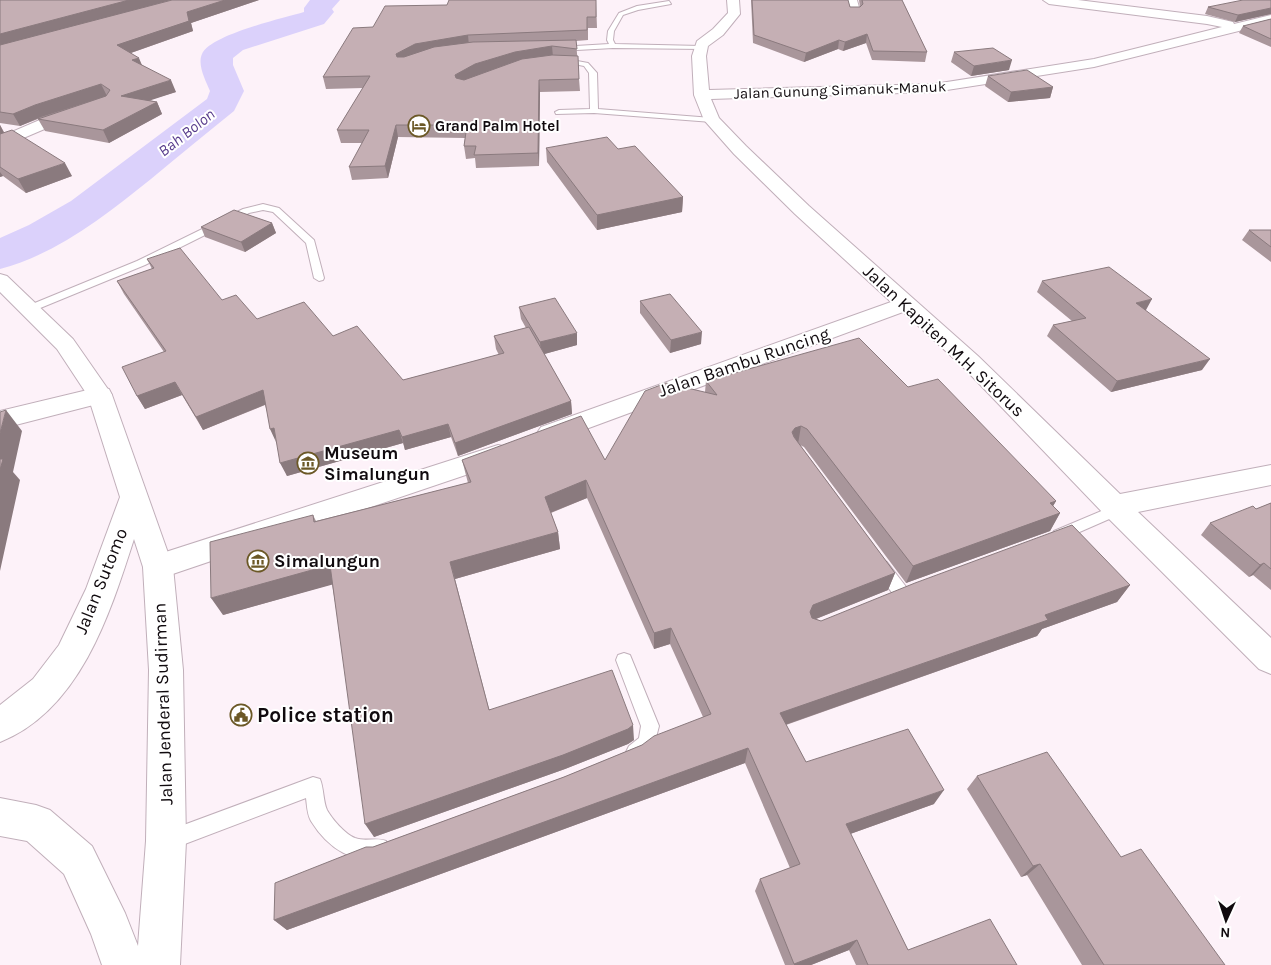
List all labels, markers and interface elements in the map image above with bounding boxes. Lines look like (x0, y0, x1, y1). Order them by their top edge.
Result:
street label: Jalan Gunung Simanuk-Manuk (733, 77, 947, 103)
water label: Bah Bolon (154, 104, 218, 160)
hotel icon: Grand Palm Hotel (407, 114, 431, 138)
place label: Grand Palm Hotel (435, 117, 560, 135)
street label: Jalan Kapiten M.H. Sitorus (859, 260, 1029, 422)
street label: Jalan Bambu Runcing (656, 322, 832, 402)
place label: Museum Simalungun (324, 442, 430, 485)
museum icon: Museum Simalungun (296, 451, 320, 475)
street label: Jalan Sutomo (70, 525, 132, 637)
museum icon: Simalungun (246, 549, 270, 573)
place label: Simalungun (274, 550, 380, 572)
street label: Jalan Jenderal Sudirman (148, 603, 178, 805)
public building icon: Police station (229, 703, 253, 727)
place label: Police station (257, 703, 394, 727)
north arrow (1201, 895, 1251, 945)
text: N (1220, 924, 1231, 941)

